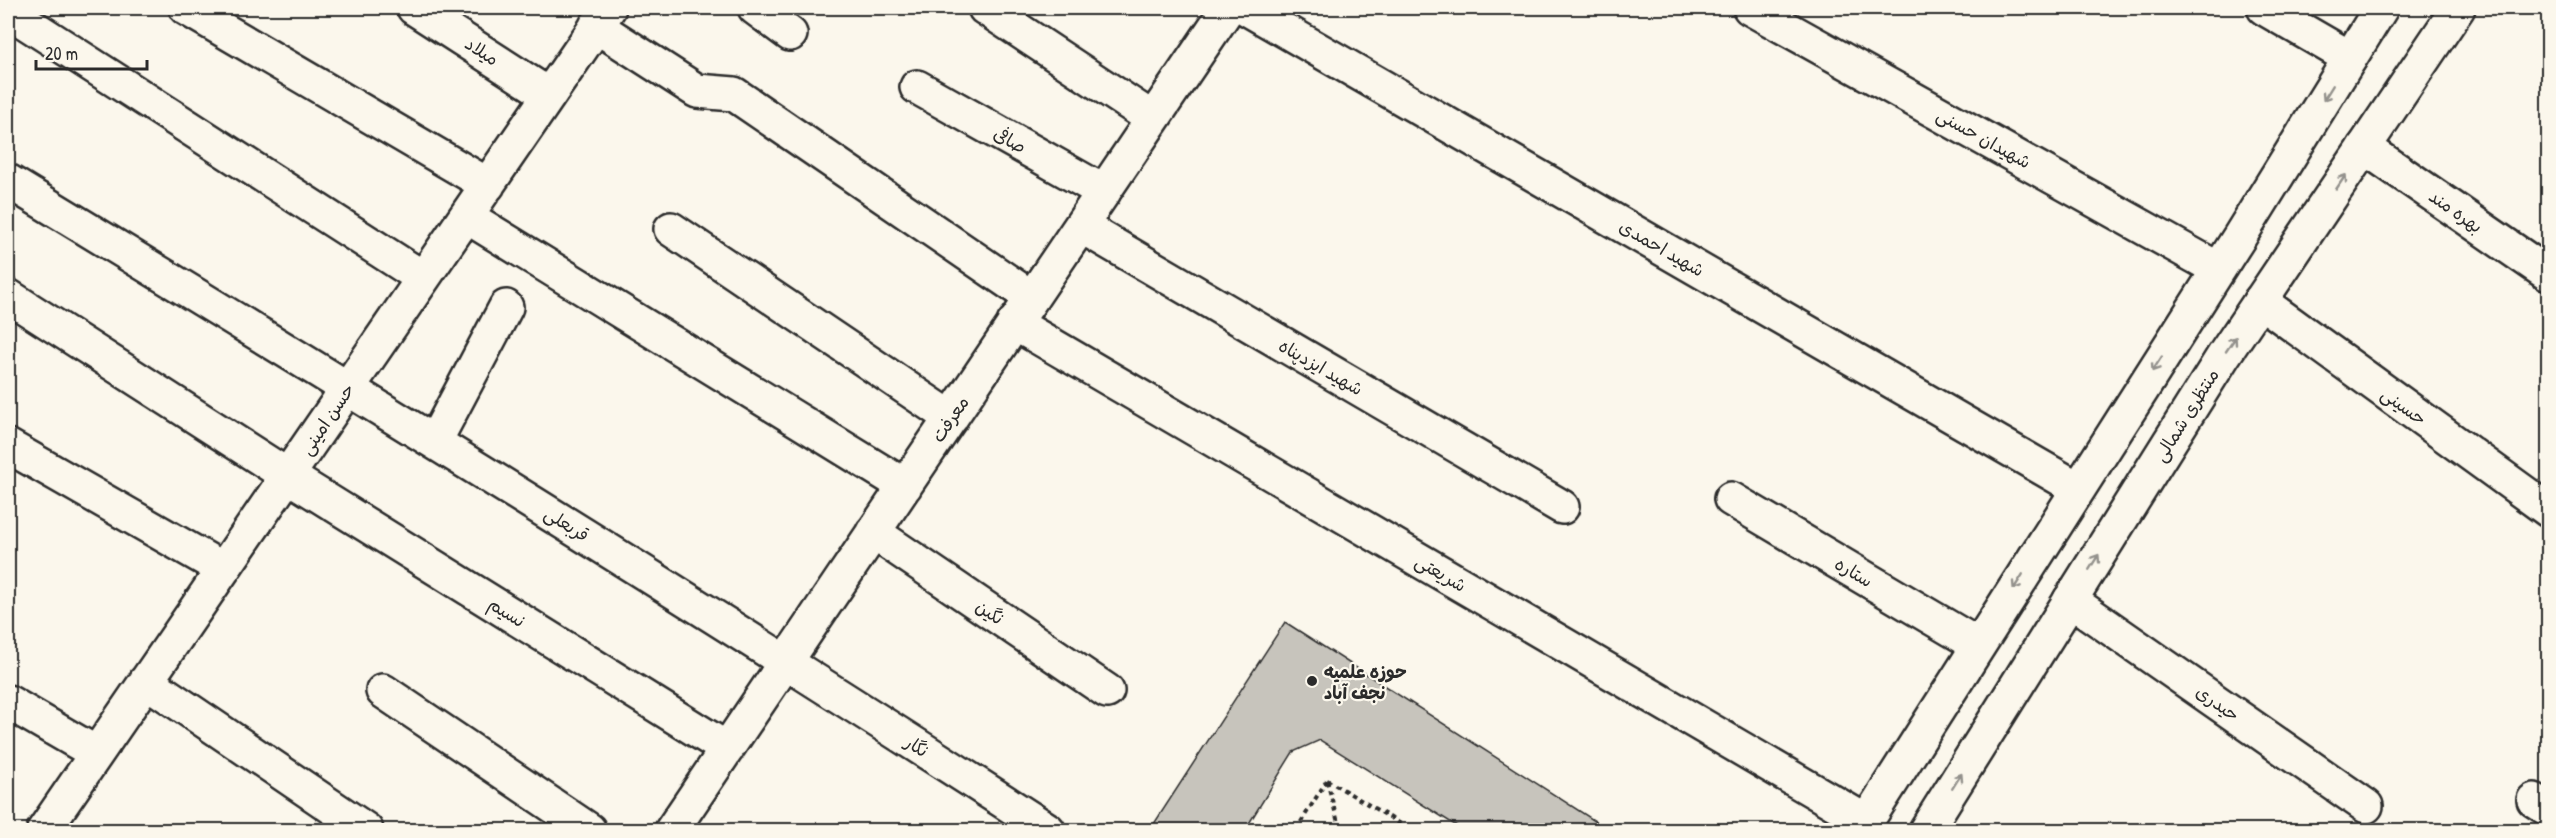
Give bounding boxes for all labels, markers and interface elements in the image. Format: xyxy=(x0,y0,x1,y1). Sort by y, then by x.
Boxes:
street label: میلاد xyxy=(460,31,504,71)
scale bar xyxy=(36,33,147,71)
text: 20 m xyxy=(45,41,78,66)
one-way arrow xyxy=(2321,84,2333,101)
street label: شهیدان حسنی xyxy=(1932,102,2036,174)
street label: صافی xyxy=(989,121,1031,159)
one-way arrow xyxy=(2335,174,2347,191)
street label: بهره مند xyxy=(2424,183,2488,239)
street label: شهید احمدی xyxy=(1615,214,1709,282)
street label: شهید ایزدپناه xyxy=(1274,333,1368,401)
one-way arrow xyxy=(2225,335,2238,352)
one-way arrow xyxy=(2150,356,2163,373)
street label: منتظری شمالی xyxy=(2147,364,2225,466)
street label: حسن امینی xyxy=(294,378,360,460)
street label: حسینی xyxy=(2376,381,2432,431)
street label: معرفت xyxy=(925,391,975,447)
street label: قربعلی xyxy=(540,501,594,547)
street label: شریعتی xyxy=(1411,548,1471,598)
street label: ستاره xyxy=(1830,551,1878,593)
one-way arrow xyxy=(2088,554,2100,571)
one-way arrow xyxy=(2011,573,2023,590)
street label: نسیم xyxy=(483,591,530,635)
street label: نگین xyxy=(971,593,1009,631)
place label: حوزه علمیه نجف آباد xyxy=(1324,659,1407,705)
marker: حوزه علمیه نجف آباد xyxy=(1305,674,1319,688)
street label: حیدری xyxy=(2191,679,2245,727)
street label: نگار xyxy=(899,728,934,763)
one-way arrow xyxy=(1952,773,1964,790)

